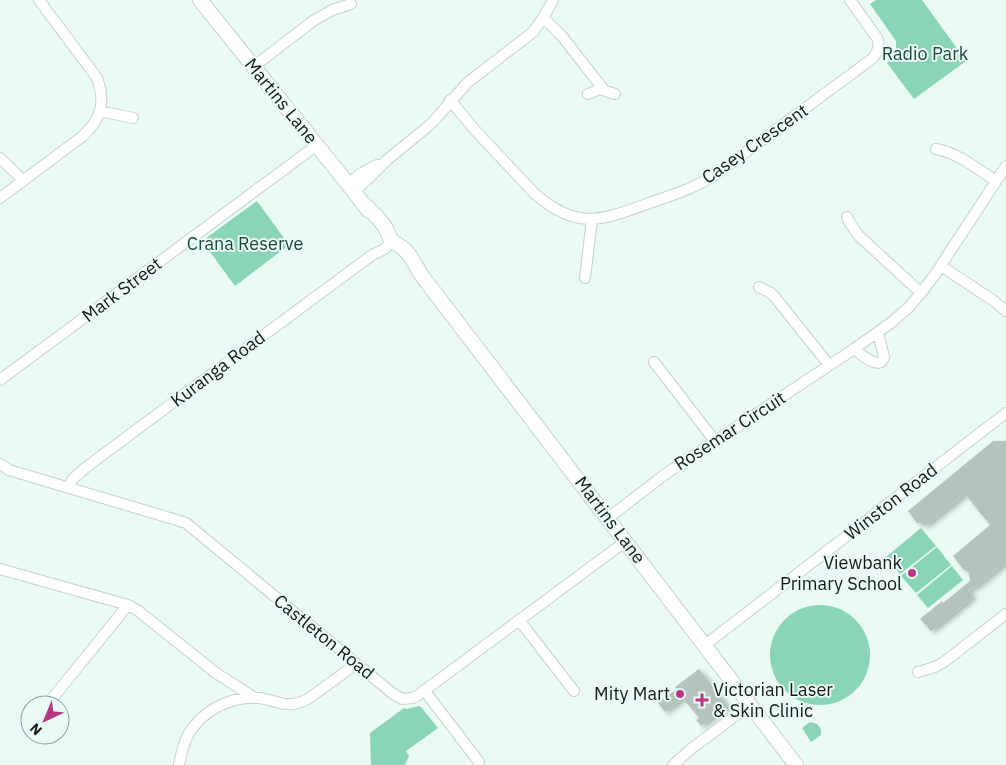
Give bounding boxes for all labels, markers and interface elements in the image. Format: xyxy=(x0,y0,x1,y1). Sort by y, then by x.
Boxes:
park label: Radio Park xyxy=(882,42,969,65)
street label: Martins Lane xyxy=(240,53,323,148)
street label: Casey Crescent xyxy=(697,99,812,189)
park label: Crana Reserve xyxy=(187,232,303,255)
street label: Mark Street xyxy=(77,252,166,327)
street label: Kuranga Road xyxy=(166,326,270,412)
street label: Rosemar Circuit xyxy=(670,386,790,475)
street label: Winston Road xyxy=(840,458,942,545)
street label: Martins Lane xyxy=(570,471,651,568)
place label: Viewbank Primary School xyxy=(780,551,903,595)
marker: Viewbank Primary School xyxy=(906,567,918,579)
street label: Castleton Road xyxy=(269,589,379,684)
place label: Victorian Laser & Skin Clinic xyxy=(713,678,833,722)
place label: Mity Mart xyxy=(594,682,670,705)
marker: Mity Mart xyxy=(674,688,686,700)
marker: Victorian Laser & Skin Clinic xyxy=(695,693,709,707)
north arrow xyxy=(20,695,70,745)
text: N xyxy=(26,719,46,739)

